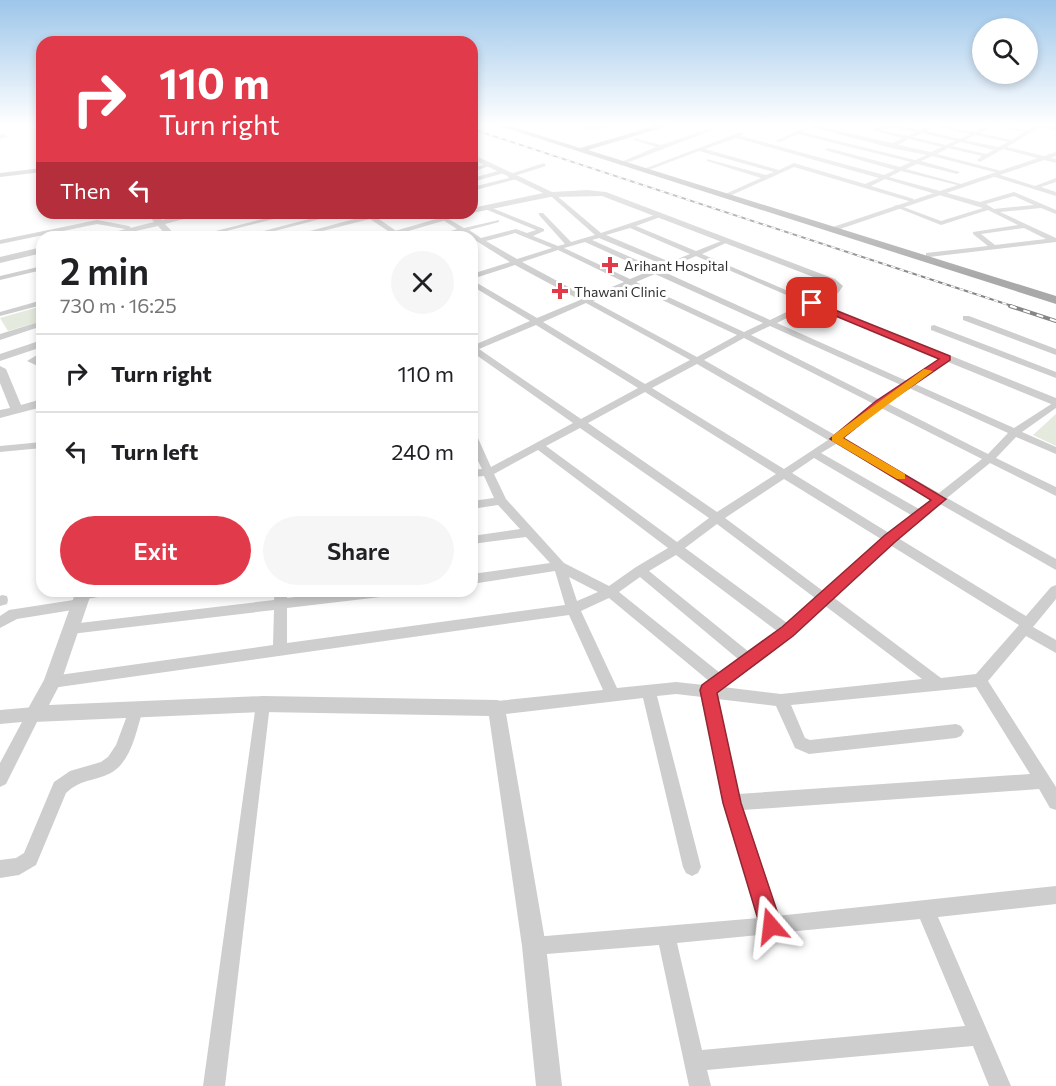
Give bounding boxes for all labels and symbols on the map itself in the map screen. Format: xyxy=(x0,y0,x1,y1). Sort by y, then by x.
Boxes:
marker: Arihant Hospital xyxy=(601,256,619,274)
place label: Arihant Hospital xyxy=(624,257,728,274)
pin xyxy=(786,277,837,328)
marker: Thawani Clinic xyxy=(551,282,569,300)
place label: Thawani Clinic xyxy=(574,283,666,300)
position arrow xyxy=(739,894,803,958)

